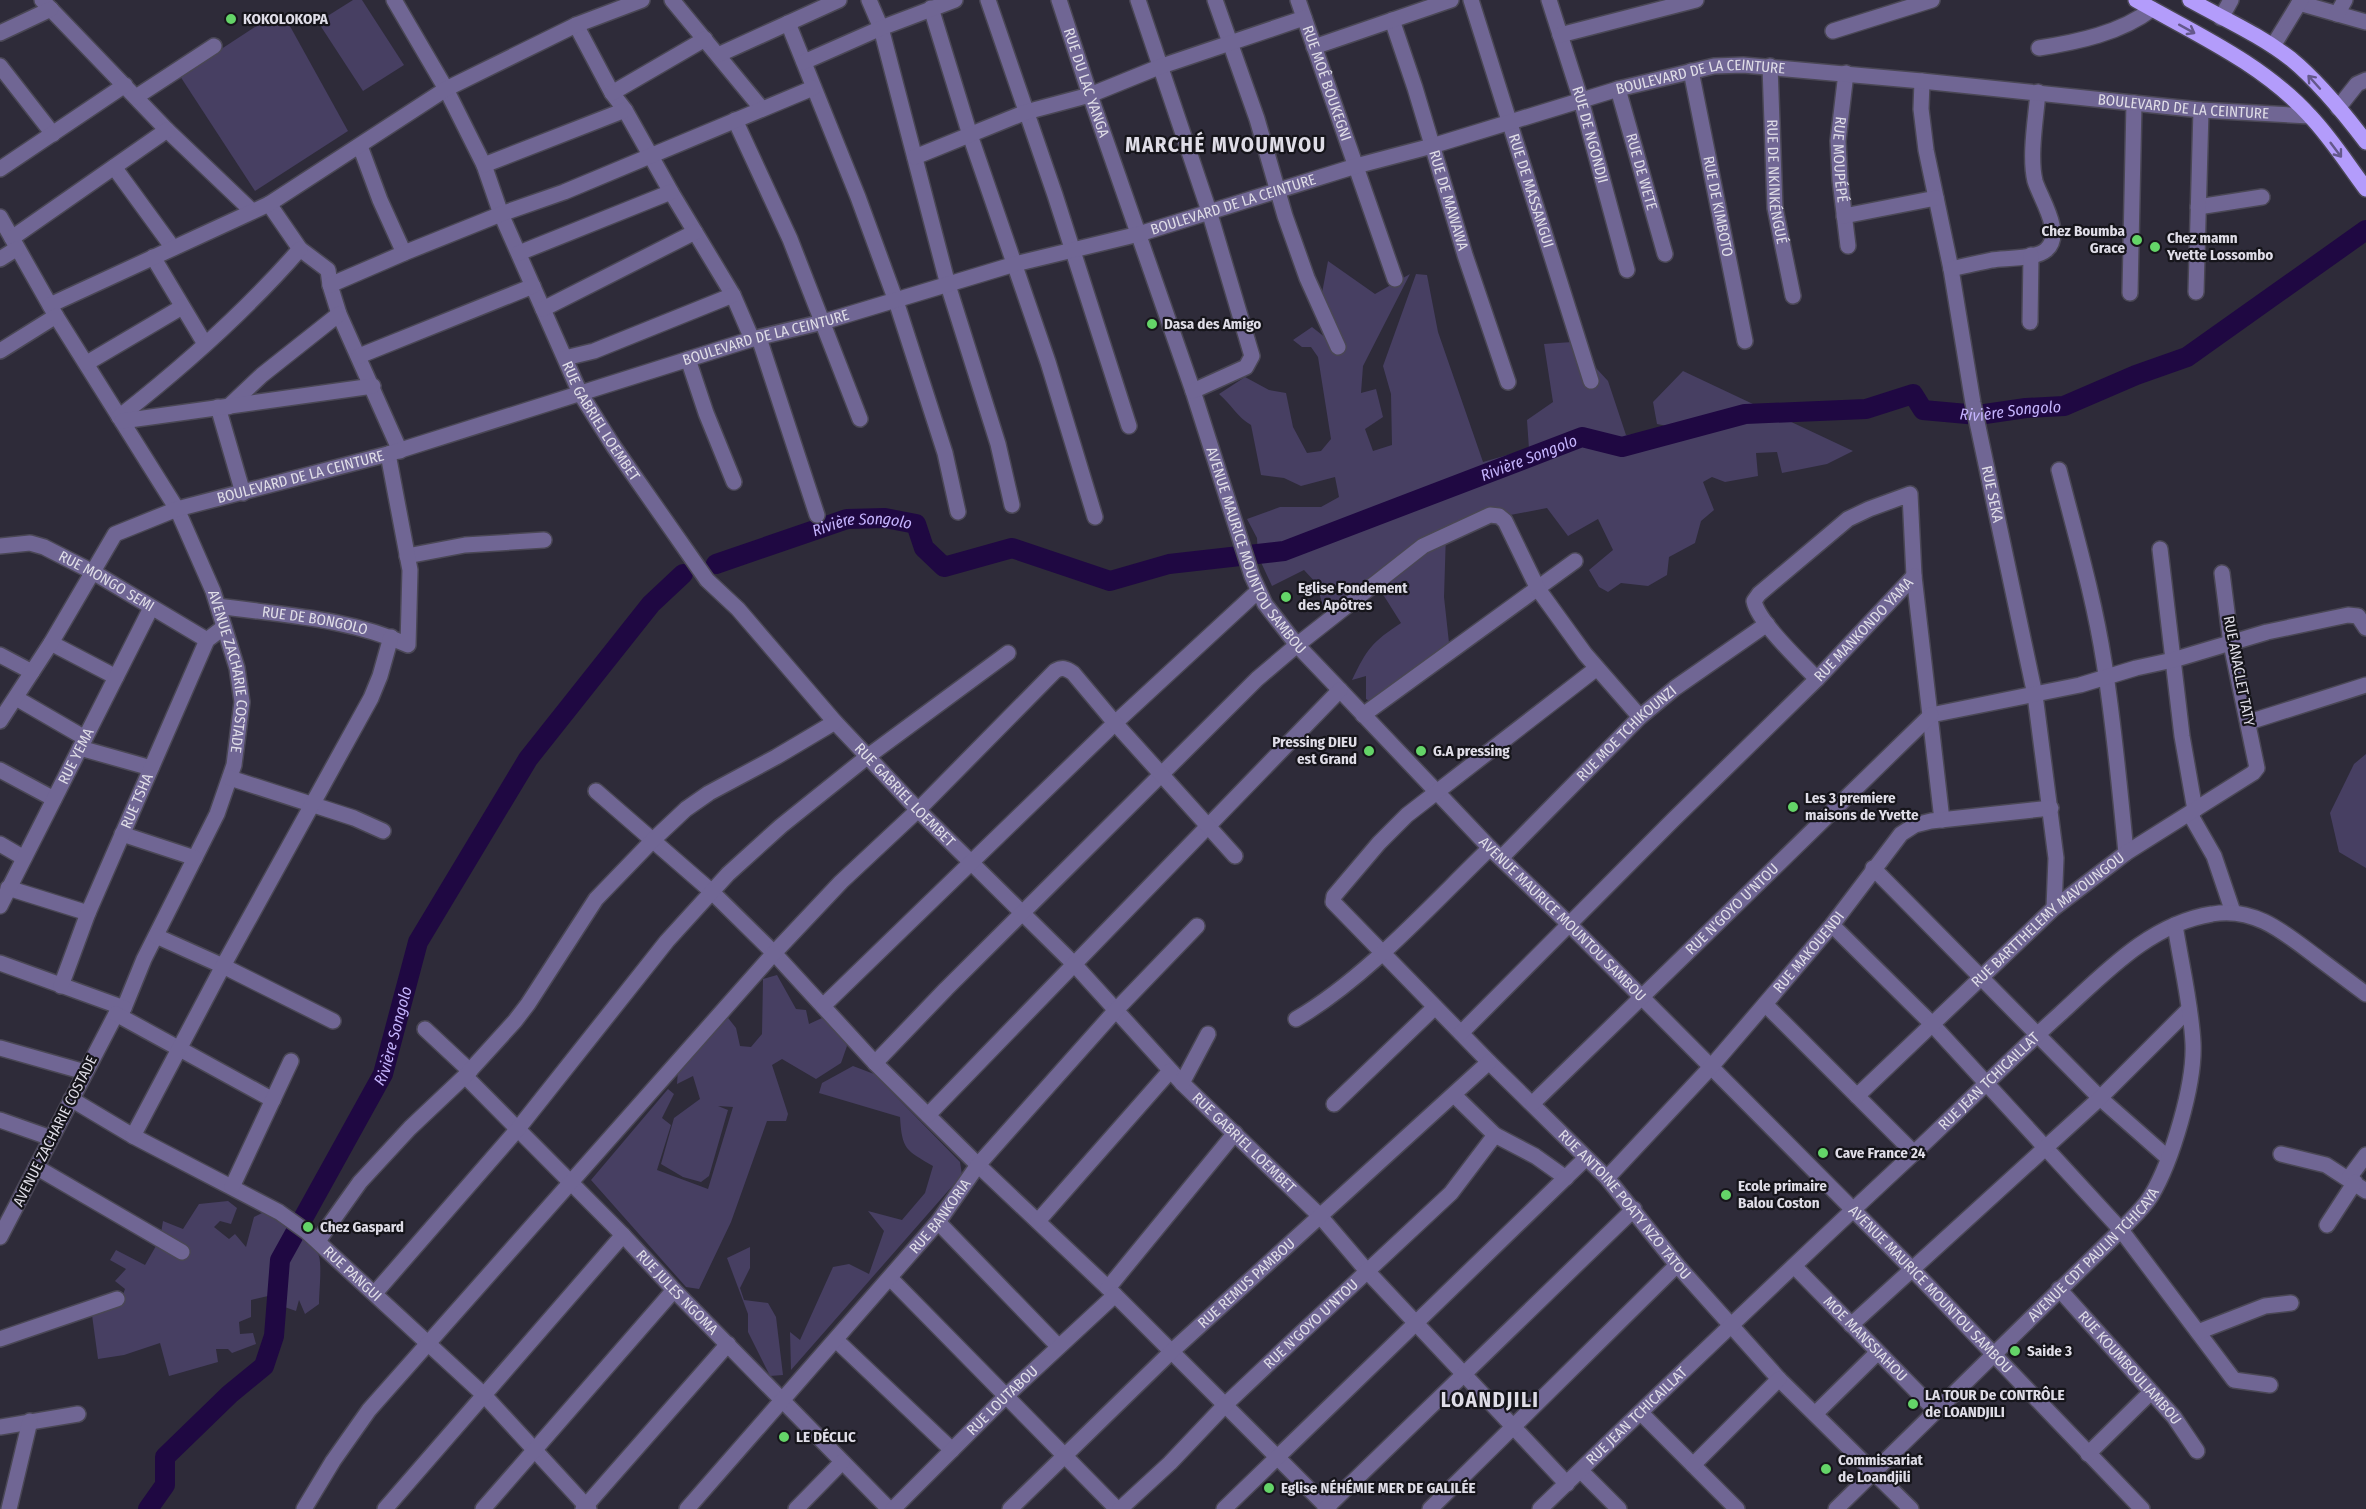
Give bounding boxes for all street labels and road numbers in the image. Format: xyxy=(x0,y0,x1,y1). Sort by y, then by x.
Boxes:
street label: RUE MOÊ BOUKEGNI xyxy=(1299,23,1355,143)
street label: RUE DU LAC YANGA xyxy=(1060,26,1113,140)
street label: BOULEVARD DE LA CEINTURE xyxy=(1614,56,1786,98)
street label: RUE DE NGONDJI xyxy=(1568,84,1612,185)
street label: BOULEVARD DE LA CEINTURE xyxy=(2097,90,2270,123)
street label: RUE MOUPÉPÉ xyxy=(1829,116,1852,203)
street label: RUE DE NKINKÉNGUÉ xyxy=(1763,119,1791,246)
street label: RUE DE WETE xyxy=(1622,131,1661,212)
street label: RUE DE MASSANGUI xyxy=(1505,132,1557,250)
street label: RUE DE MAWAWA xyxy=(1425,148,1472,253)
street label: RUE DE KIMBOTO xyxy=(1699,154,1737,258)
street label: BOULEVARD DE LA CEINTURE xyxy=(1148,170,1318,239)
street label: BOULEVARD DE LA CEINTURE xyxy=(680,306,851,369)
street label: RUE GABRIEL LOEMBET xyxy=(558,358,644,484)
street label: AVENUE MAURICE MOUNTOU SAMBOU xyxy=(1202,445,1310,658)
street label: BOULEVARD DE LA CEINTURE xyxy=(215,446,386,507)
street label: RUE SEKA xyxy=(1978,464,2007,525)
street label: RUE MONGO SEMI xyxy=(56,547,158,616)
street label: RUE MANKONDO YAMA xyxy=(1810,574,1917,685)
street label: AVENUE ZACHARIE COSTADE xyxy=(204,588,251,754)
street label: RUE DE BONGOLO xyxy=(261,603,370,639)
street label: RUE ANACLET TATY xyxy=(2220,614,2259,728)
street label: RUE MOE TCHIKOUNZI xyxy=(1573,682,1680,785)
street label: RUE YEMA xyxy=(54,725,98,787)
street label: RUE GABRIEL LOEMBET xyxy=(851,739,959,850)
street label: RUE TSHA xyxy=(117,770,157,831)
street label: AVENUE MAURICE MOUNTOU SAMBOU xyxy=(1475,833,1650,1005)
street label: RUE BARTTHELEMY MAVOUNGOU xyxy=(1968,849,2128,991)
street label: RUE N'GOYO U'NTOU xyxy=(1682,860,1782,958)
street label: RUE MAKOUENDI xyxy=(1769,908,1848,996)
street label: RUE JEAN TCHICAILLAT xyxy=(1935,1029,2043,1134)
street label: AVENUE ZACHARIE COSTADE xyxy=(9,1053,101,1209)
street label: RUE GABRIEL LOEMBET xyxy=(1188,1089,1300,1197)
street label: RUE ANTOINE POATY NZO TATOU xyxy=(1554,1126,1695,1283)
street label: RUE BANKORIA xyxy=(905,1175,975,1257)
street label: AVENUE CDT PAULIN TCHICAYA xyxy=(2024,1185,2163,1325)
street label: AVENUE MAURICE MOUNTOU SAMBOU xyxy=(1845,1202,2016,1377)
street label: RUE REMUS PAMBOU xyxy=(1194,1234,1299,1332)
street label: RUE PANGUI xyxy=(320,1243,385,1305)
street label: RUE JULES NGOMA xyxy=(632,1246,722,1339)
street label: RUE N'GOYO U'NTOU xyxy=(1260,1275,1362,1373)
street label: MOE MANSSIAHOU xyxy=(1820,1293,1911,1385)
street label: RUE KOUMBOULIAMBOU xyxy=(2074,1307,2185,1428)
street label: RUE LOUTABOU xyxy=(963,1362,1042,1439)
street label: RUE JEAN TCHICAILLAT xyxy=(1582,1363,1691,1469)

